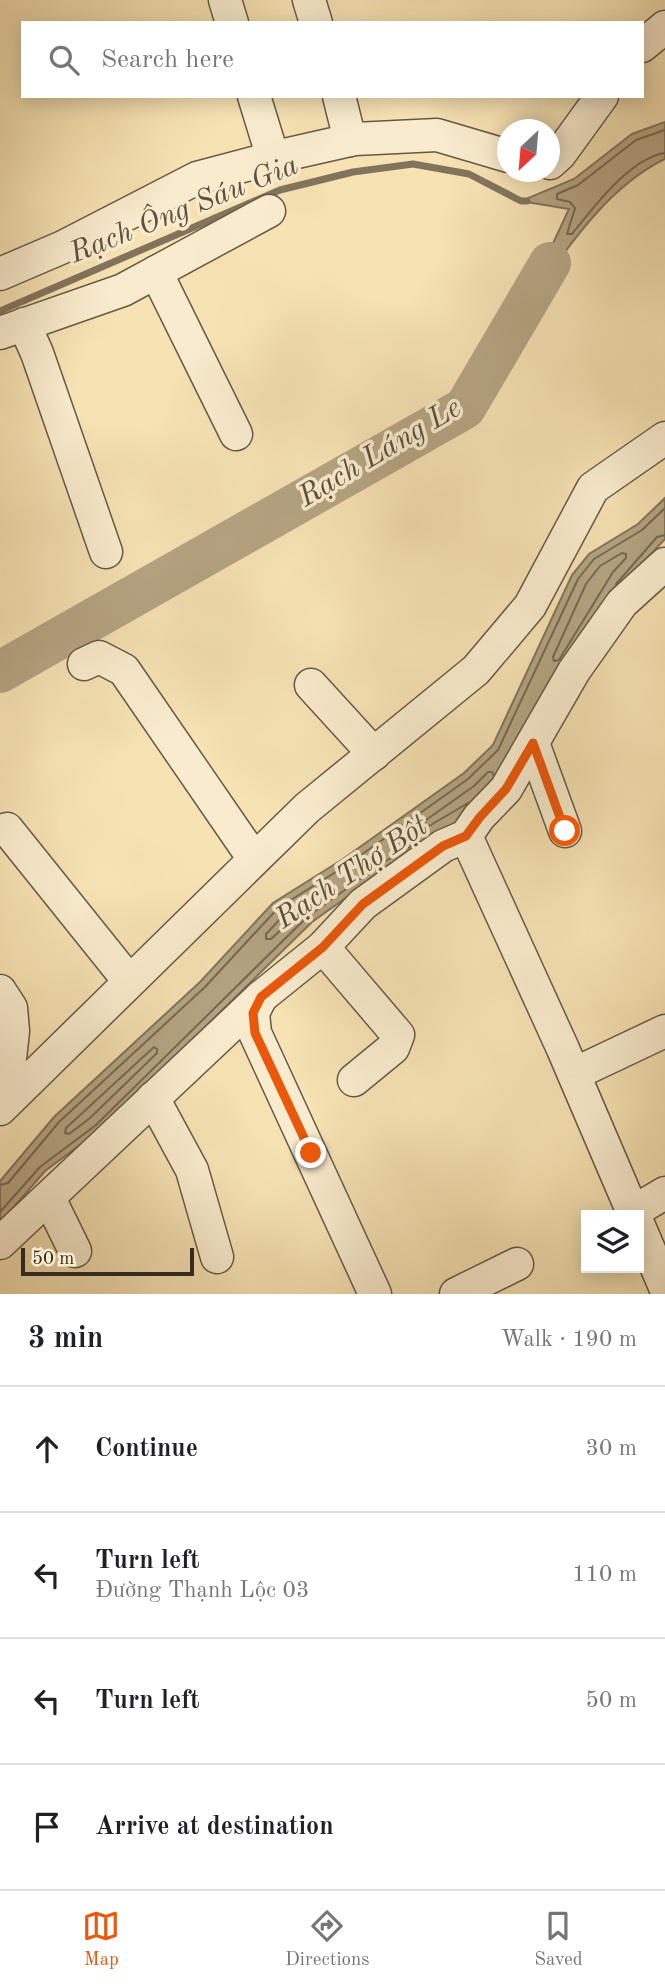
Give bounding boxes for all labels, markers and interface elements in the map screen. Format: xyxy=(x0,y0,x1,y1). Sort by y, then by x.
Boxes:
search box xyxy=(21,21,644,98)
icon: search xyxy=(45,41,83,79)
text: Search here xyxy=(101,47,234,73)
north arrow xyxy=(497,119,560,182)
water label: Rạch Ông Sáu Gia xyxy=(62,145,303,270)
water label: Rạch Láng Le xyxy=(293,393,466,514)
water label: Rạch Thợ Bột xyxy=(270,811,434,935)
route start xyxy=(549,815,580,846)
route end xyxy=(295,1137,326,1168)
map controls xyxy=(581,1210,644,1273)
button: layers xyxy=(581,1210,644,1273)
scale bar xyxy=(21,1245,194,1277)
text: 50 m xyxy=(32,1250,74,1269)
text: 3 min xyxy=(28,1324,103,1354)
text: Walk · 190 m xyxy=(501,1328,637,1351)
icon: ahead xyxy=(28,1430,66,1468)
text: Continue xyxy=(95,1436,198,1462)
text: 30 m xyxy=(586,1437,637,1460)
text: Turn left xyxy=(95,1548,200,1574)
icon: left xyxy=(28,1556,66,1594)
text: 110 m xyxy=(572,1563,637,1586)
text: Đường Thạnh Lộc 03 xyxy=(95,1579,309,1602)
icon: left xyxy=(28,1682,66,1720)
text: Turn left xyxy=(95,1688,200,1714)
text: 50 m xyxy=(586,1689,637,1712)
icon: arrive xyxy=(28,1808,66,1846)
text: Arrive at destination xyxy=(95,1814,334,1840)
tab: Map xyxy=(82,1907,120,1972)
tab: Directions xyxy=(285,1907,370,1972)
tab: Saved xyxy=(534,1907,583,1972)

